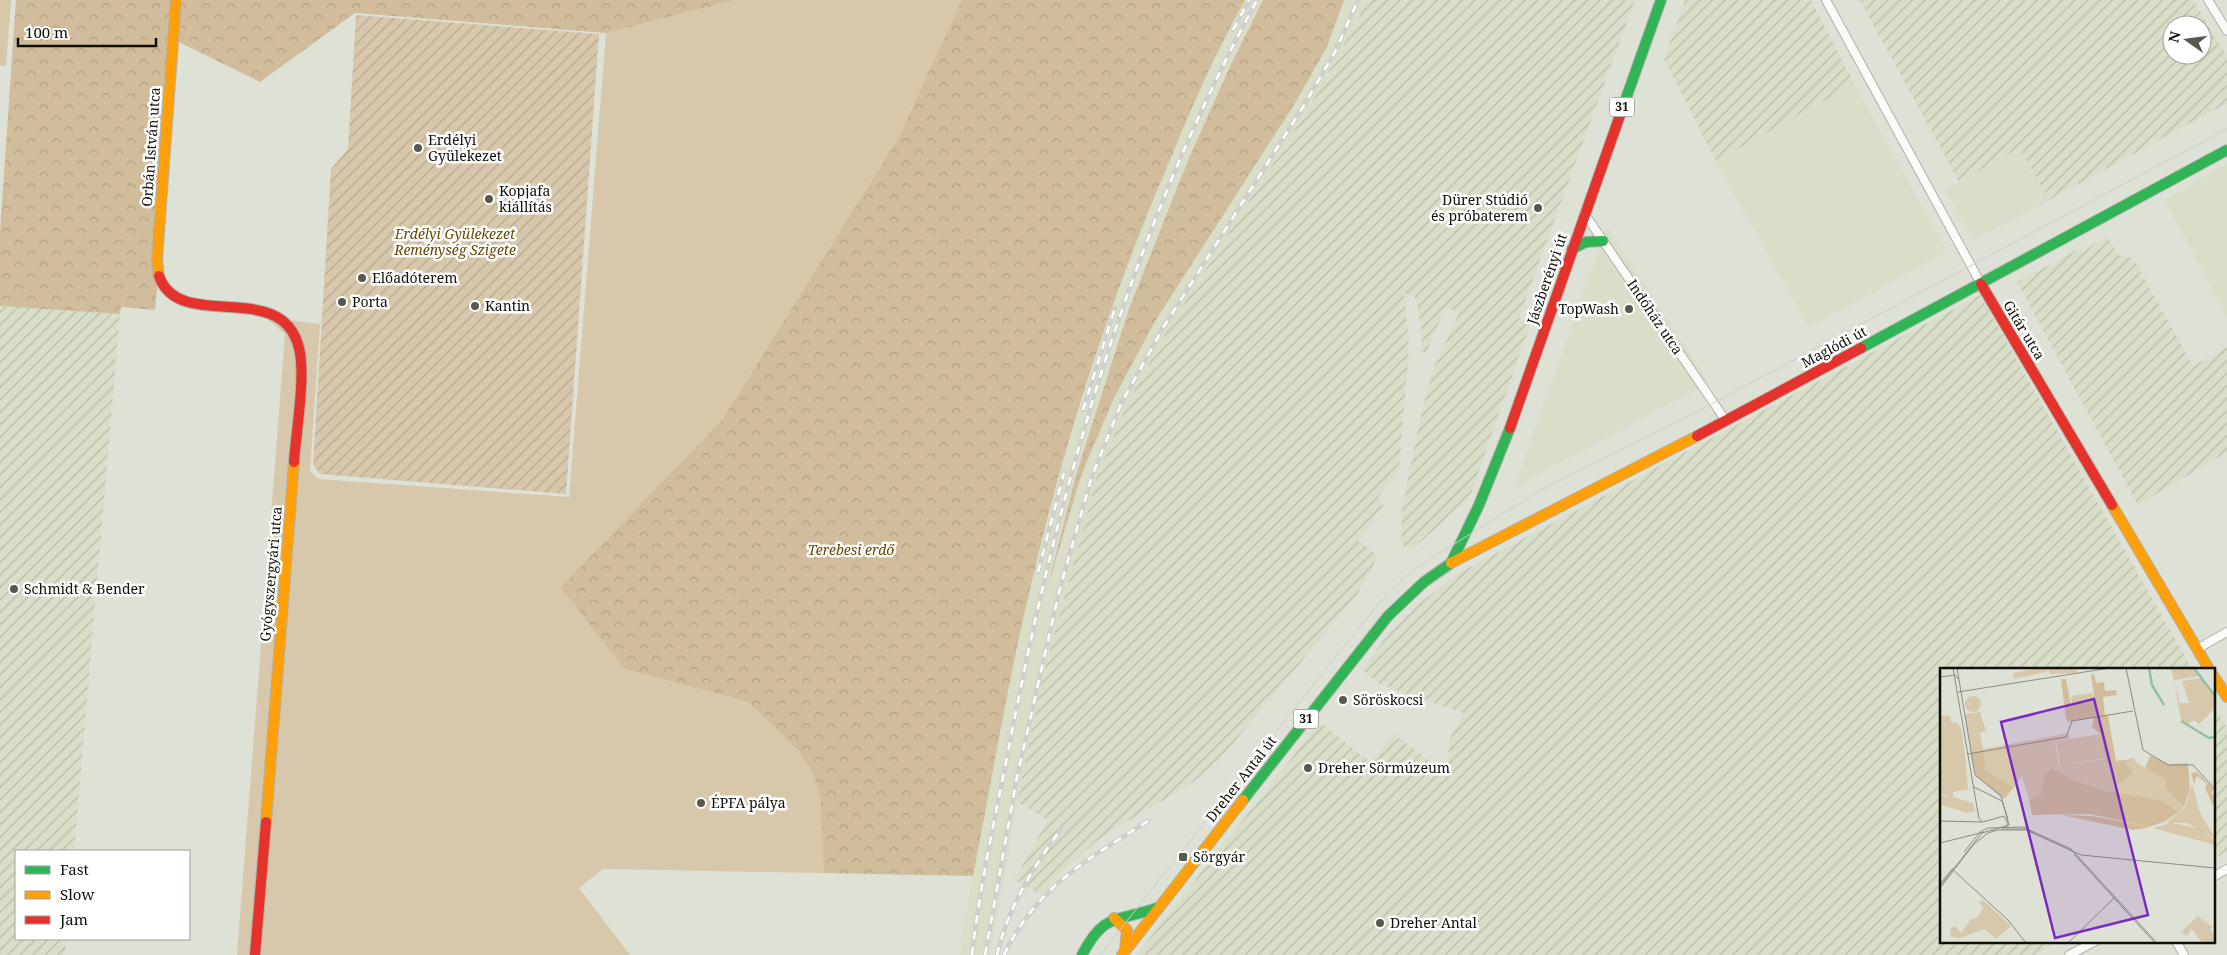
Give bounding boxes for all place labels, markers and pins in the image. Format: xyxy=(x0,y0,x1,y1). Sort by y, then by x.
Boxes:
place label: Erdélyi Gyülekezet xyxy=(428,130,502,165)
marker: Erdélyi Gyülekezet xyxy=(412,142,424,154)
place label: Kopjafa kiállítás xyxy=(499,181,552,216)
place label: Dürer Stúdió és próbaterem xyxy=(1431,190,1528,225)
marker: Kopjafa kiállítás xyxy=(483,193,495,205)
marker: Dürer Stúdió és próbaterem xyxy=(1532,202,1544,214)
place label: Előadóterem xyxy=(372,268,457,287)
marker: Előadóterem xyxy=(356,272,368,284)
place label: Porta xyxy=(352,292,388,311)
marker: Porta xyxy=(336,296,348,308)
place label: Kantin xyxy=(485,296,530,315)
place label: TopWash xyxy=(1559,299,1619,318)
marker: Kantin xyxy=(469,300,481,312)
marker: TopWash xyxy=(1623,303,1635,315)
place label: Schmidt & Bender xyxy=(24,579,145,598)
marker: Schmidt & Bender xyxy=(8,583,20,595)
place label: Söröskocsi xyxy=(1353,690,1424,709)
marker: Söröskocsi xyxy=(1337,694,1349,706)
place label: Dreher Sörmúzeum xyxy=(1318,758,1450,777)
marker: Dreher Sörmúzeum xyxy=(1302,762,1314,774)
place label: ÉPFA pálya xyxy=(711,793,786,812)
marker: ÉPFA pálya xyxy=(695,797,707,809)
place label: Sörgyár xyxy=(1193,847,1246,866)
marker: Sörgyár xyxy=(1177,851,1189,863)
place label: Dreher Antal xyxy=(1390,913,1478,932)
marker: Dreher Antal xyxy=(1374,917,1386,929)

